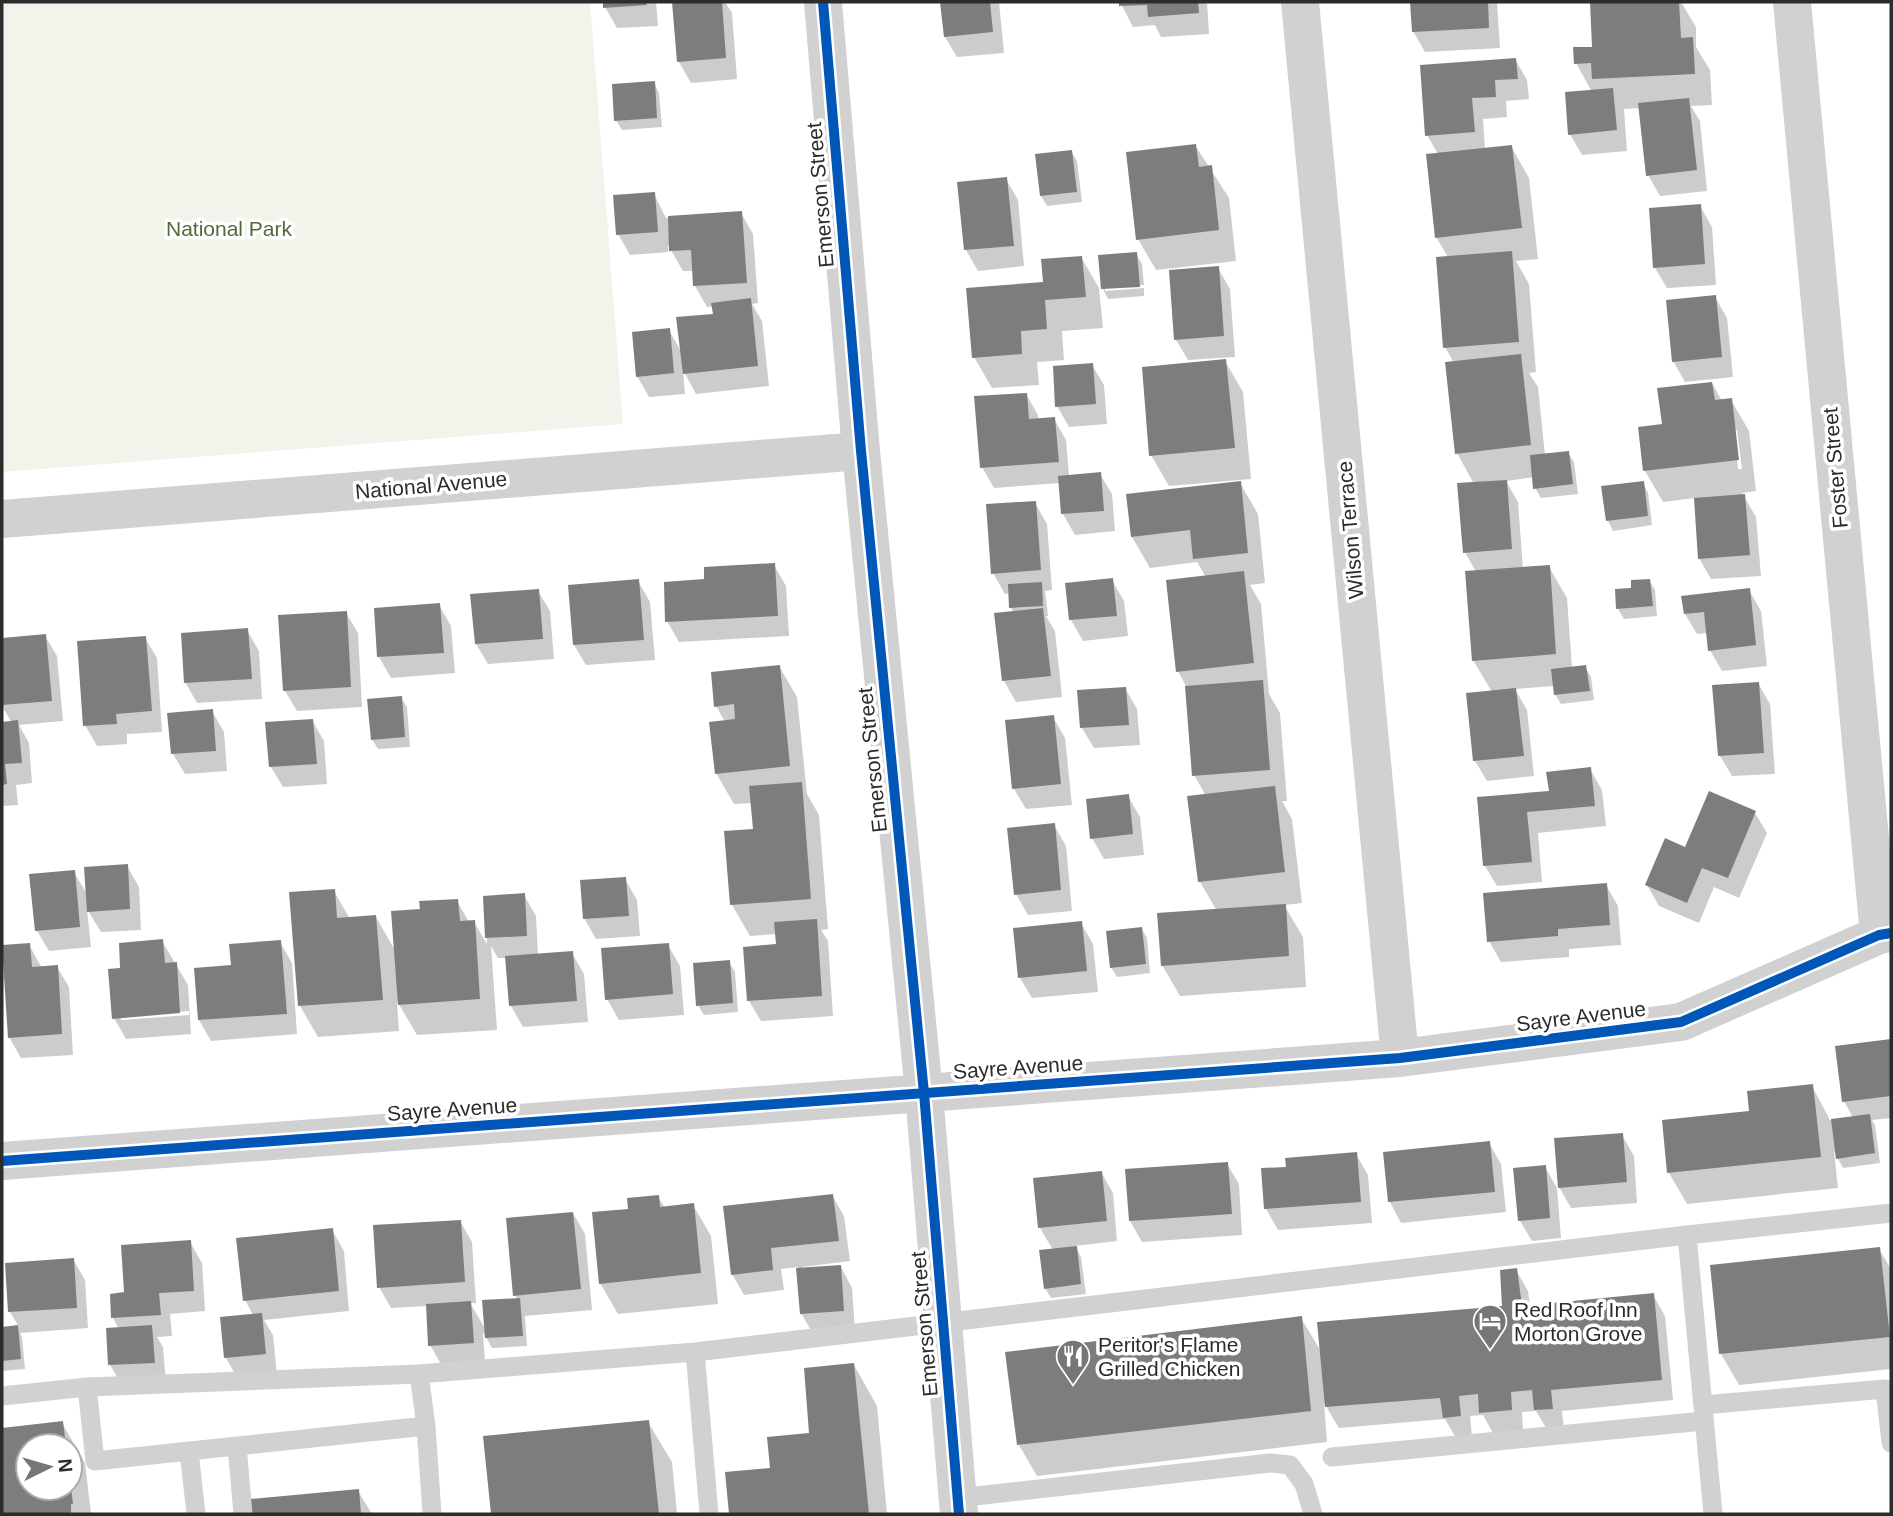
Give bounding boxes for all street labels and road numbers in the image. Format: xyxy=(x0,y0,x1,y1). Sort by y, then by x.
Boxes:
street label: Emerson Street xyxy=(802,121,838,269)
street label: Foster Street xyxy=(1818,406,1852,529)
street label: Wilson Terrace xyxy=(1333,460,1367,600)
street label: National Avenue xyxy=(354,467,508,503)
street label: Emerson Street xyxy=(853,686,891,834)
street label: Sayre Avenue xyxy=(1515,997,1647,1035)
street label: Sayre Avenue xyxy=(952,1051,1084,1083)
street label: Sayre Avenue xyxy=(386,1093,518,1125)
street label: Emerson Street xyxy=(906,1250,942,1398)

